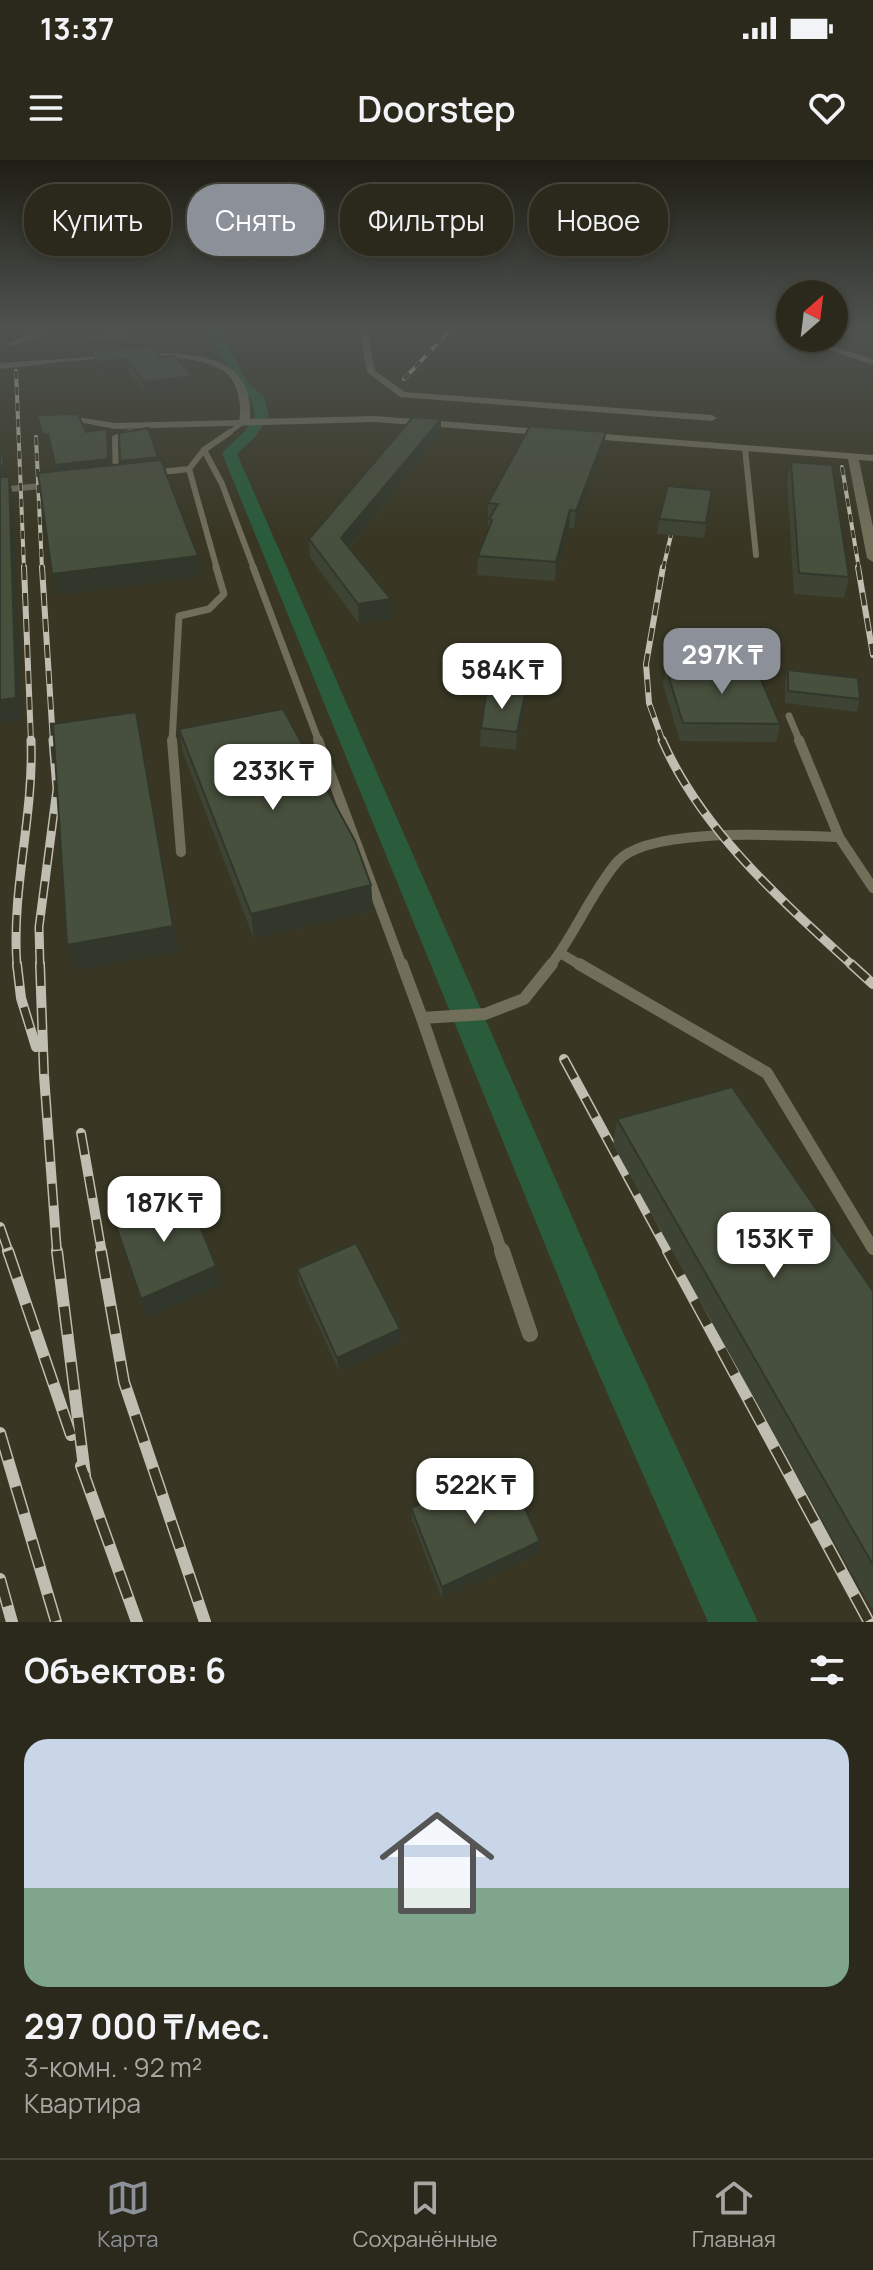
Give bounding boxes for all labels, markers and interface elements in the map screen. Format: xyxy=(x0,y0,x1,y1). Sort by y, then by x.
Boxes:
text: 13:37 xyxy=(40,8,114,49)
text: Doorstep xyxy=(357,84,516,133)
icon: menu xyxy=(24,86,68,130)
icon: heart xyxy=(805,86,849,130)
chip: Купить xyxy=(24,184,171,256)
chip: Снять xyxy=(187,184,324,256)
chip: Фильтры xyxy=(340,184,513,256)
chip: Новое xyxy=(529,184,668,256)
north arrow xyxy=(776,280,848,352)
map controls xyxy=(776,280,848,352)
pin: 297K ₸ xyxy=(657,628,787,696)
text: 297K ₸ xyxy=(681,636,763,672)
pin: 584K ₸ xyxy=(437,643,567,711)
text: 584K ₸ xyxy=(461,651,543,687)
pin: 233K ₸ xyxy=(208,744,338,812)
text: 233K ₸ xyxy=(232,752,314,788)
pin: 187K ₸ xyxy=(99,1176,229,1244)
text: 187K ₸ xyxy=(126,1184,202,1220)
pin: 153K ₸ xyxy=(709,1212,839,1280)
text: 153K ₸ xyxy=(735,1220,813,1256)
pin: 522K ₸ xyxy=(410,1458,540,1526)
text: 522K ₸ xyxy=(434,1466,516,1502)
text: Объектов: 6 xyxy=(24,1647,226,1693)
icon: filters xyxy=(805,1648,849,1692)
icon: home xyxy=(365,1791,509,1935)
text: 297 000 ₸/мес. xyxy=(24,2003,271,2049)
text: 3-комн. · 92 m² xyxy=(24,2049,202,2085)
text: Квартира xyxy=(24,2085,141,2121)
tab: Карта xyxy=(97,2176,158,2254)
tab: Сохранённые xyxy=(353,2176,498,2254)
tab: Главная xyxy=(692,2176,776,2254)

